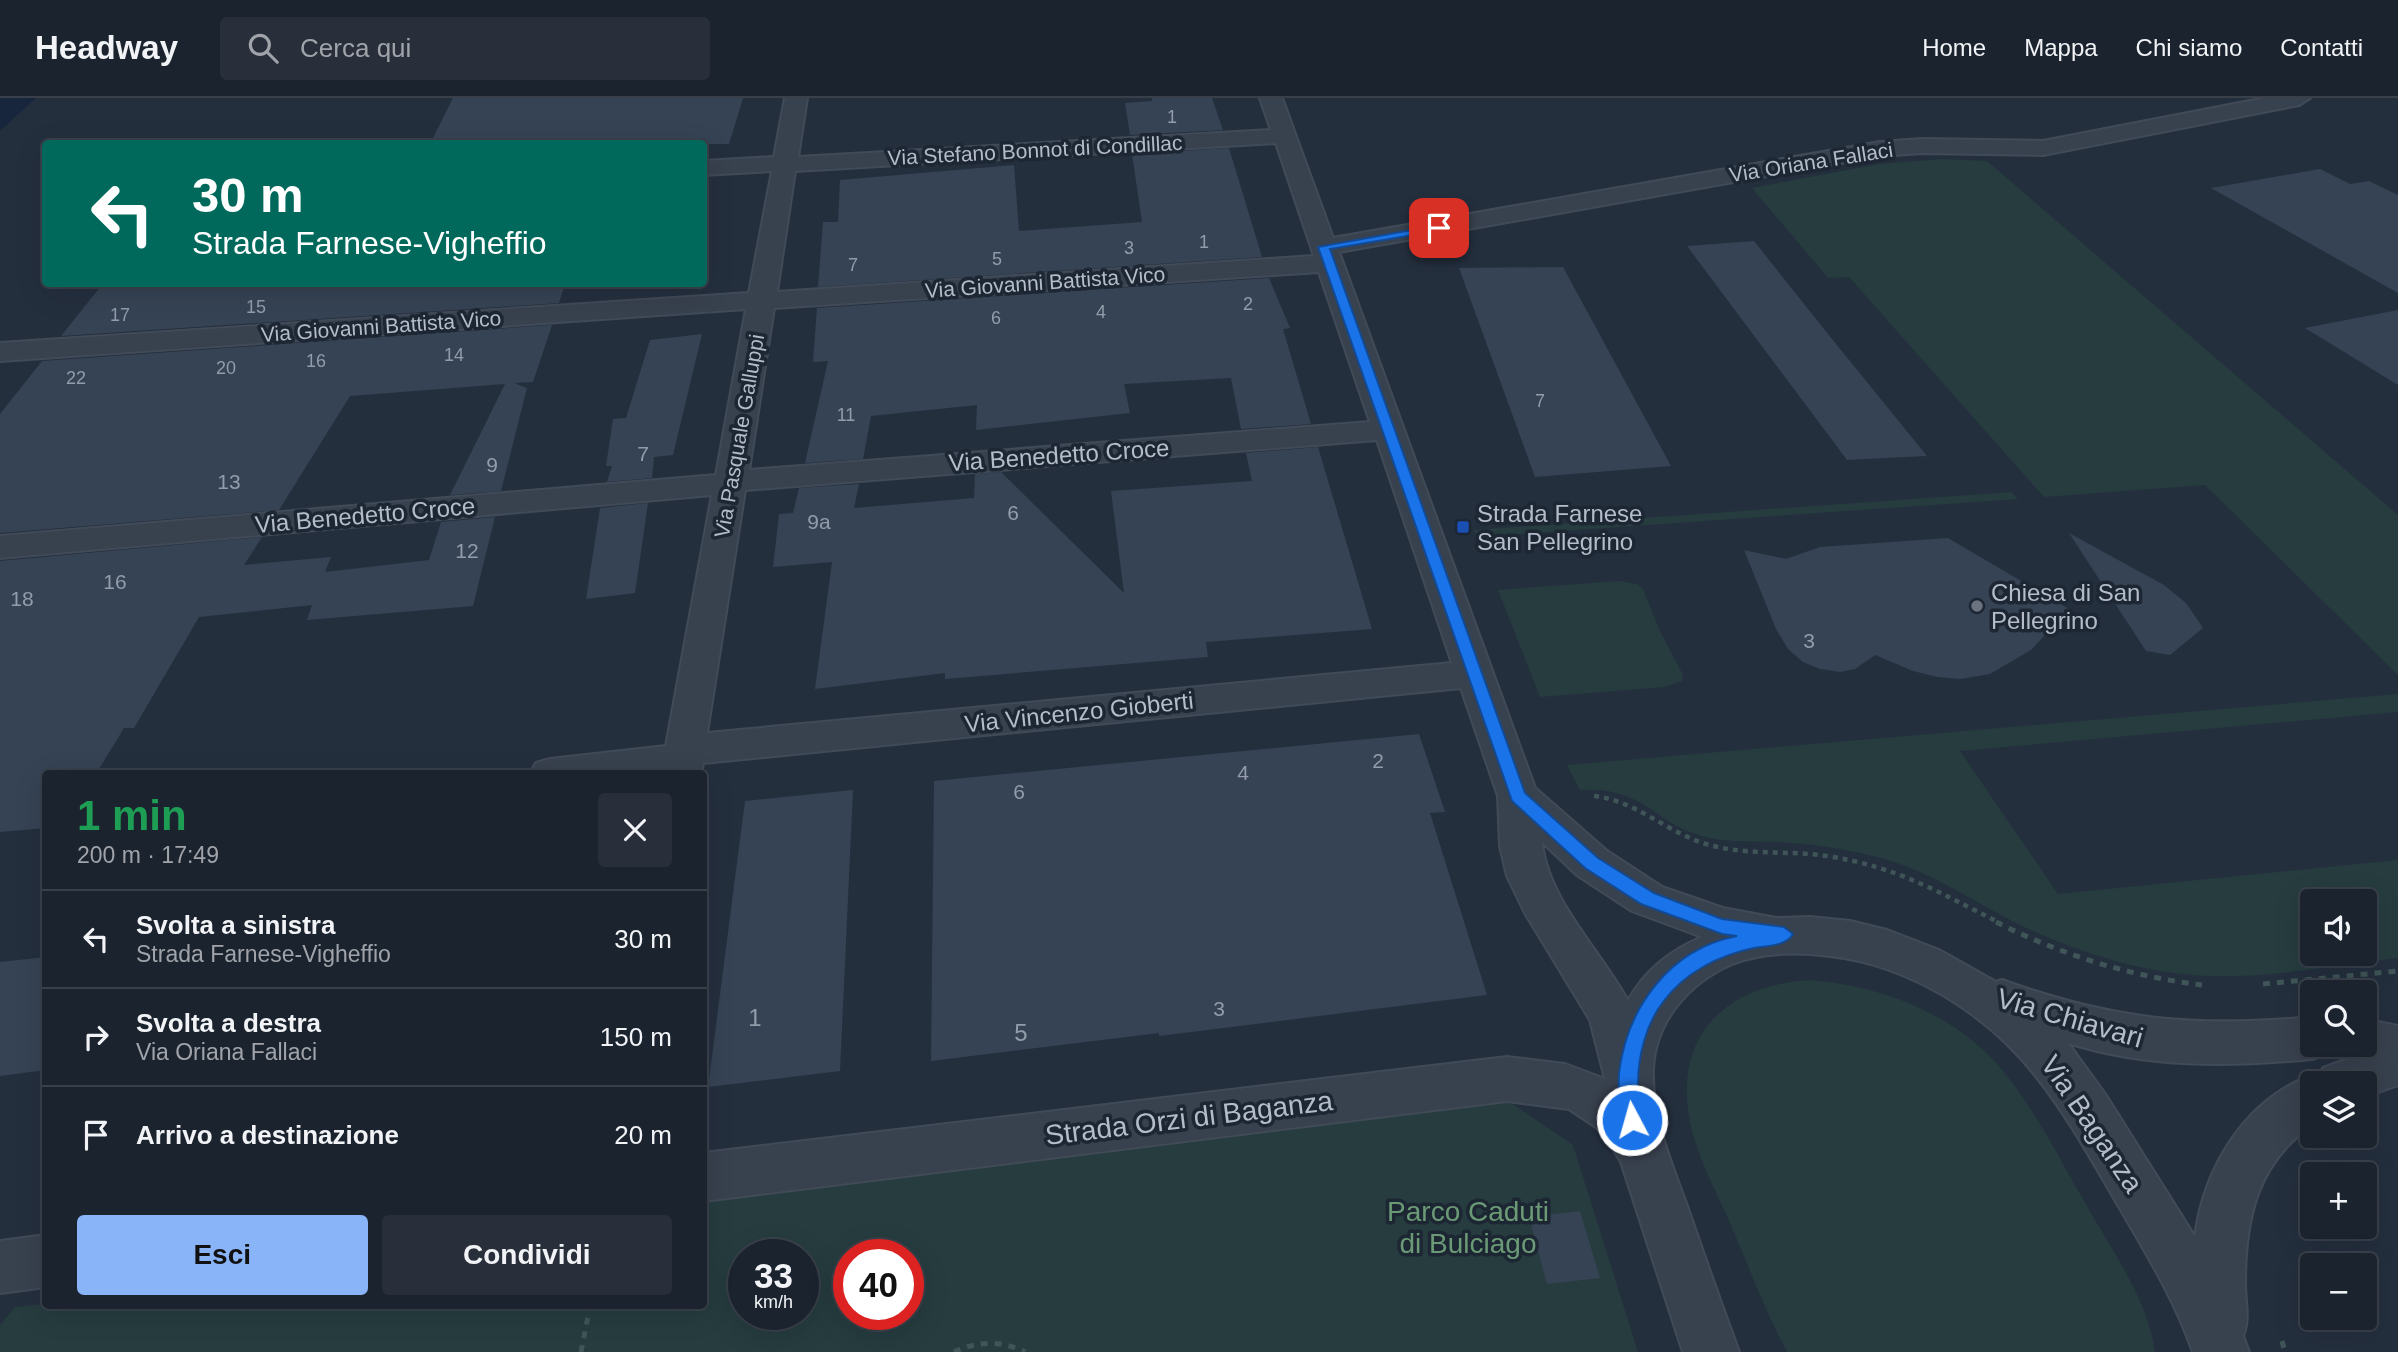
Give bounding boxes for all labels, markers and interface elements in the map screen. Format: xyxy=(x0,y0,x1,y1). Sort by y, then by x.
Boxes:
search box xyxy=(220,17,710,80)
text: Headway xyxy=(35,29,178,66)
icon: search xyxy=(244,29,282,67)
text: Cerca qui xyxy=(300,33,411,63)
text: Home xyxy=(1922,34,1986,61)
text: Mappa xyxy=(2024,34,2098,61)
text: Chi siamo xyxy=(2136,34,2242,61)
text: Contatti xyxy=(2280,34,2363,61)
house number: 1 xyxy=(1167,107,1177,127)
street label: Via Stefano Bonnot di Condillac xyxy=(887,131,1183,169)
street label: Via Oriana Fallaci xyxy=(1728,138,1894,186)
icon: left xyxy=(77,168,168,259)
text: 30 m xyxy=(192,168,304,222)
pin xyxy=(1409,198,1469,258)
icon: arrive xyxy=(1420,209,1458,247)
text: Strada Farnese-Vigheffio xyxy=(192,225,547,261)
house number: 1 xyxy=(1199,232,1209,252)
house number: 3 xyxy=(1124,238,1134,258)
house number: 5 xyxy=(992,249,1002,269)
house number: 7 xyxy=(848,255,858,275)
street label: Via Giovanni Battista Vico xyxy=(924,262,1166,302)
house number: 2 xyxy=(1243,294,1253,314)
house number: 15 xyxy=(246,297,266,317)
house number: 4 xyxy=(1096,302,1106,322)
house number: 17 xyxy=(110,305,130,325)
street label: Via Giovanni Battista Vico xyxy=(260,306,502,346)
house number: 6 xyxy=(991,308,1001,328)
street label: Via Pasquale Galluppi xyxy=(710,332,768,540)
house number: 14 xyxy=(444,345,464,365)
house number: 16 xyxy=(306,351,326,371)
house number: 20 xyxy=(216,358,236,378)
house number: 22 xyxy=(66,368,86,388)
house number: 7 xyxy=(1535,391,1545,411)
house number: 11 xyxy=(837,405,855,425)
street label: Via Benedetto Croce xyxy=(948,434,1170,476)
house number: 7 xyxy=(637,442,649,465)
house number: 9 xyxy=(486,453,498,476)
house number: 13 xyxy=(217,470,241,493)
street label: Via Benedetto Croce xyxy=(254,492,476,538)
place label: Strada Farnese San Pellegrino xyxy=(1477,500,1642,555)
house number: 6 xyxy=(1007,501,1019,524)
house number: 9a xyxy=(807,510,831,533)
marker: Strada Farnese San Pellegrino xyxy=(1455,519,1471,535)
house number: 12 xyxy=(455,539,479,562)
house number: 16 xyxy=(103,570,127,593)
place label: Chiesa di San Pellegrino xyxy=(1991,579,2140,634)
house number: 18 xyxy=(10,587,34,610)
marker: Chiesa di San Pellegrino xyxy=(1969,598,1985,614)
house number: 3 xyxy=(1803,629,1815,652)
street label: Via Vincenzo Gioberti xyxy=(963,687,1195,737)
house number: 2 xyxy=(1372,749,1384,772)
house number: 4 xyxy=(1237,761,1249,784)
house number: 6 xyxy=(1013,780,1025,803)
text: 1 min xyxy=(77,792,187,839)
button: close xyxy=(598,793,672,867)
text: 200 m · 17:49 xyxy=(77,842,219,868)
map controls xyxy=(2300,889,2377,1330)
button: sound xyxy=(2300,889,2377,966)
text: Svolta a sinistra xyxy=(136,910,335,940)
icon: left xyxy=(77,920,115,958)
text: 30 m xyxy=(614,924,672,954)
text: Strada Farnese-Vigheffio xyxy=(136,941,391,967)
button: search xyxy=(2300,980,2377,1057)
street label: Via Chiavari xyxy=(1993,982,2147,1054)
house number: 3 xyxy=(1213,997,1225,1020)
house number: 1 xyxy=(748,1004,762,1031)
text: Svolta a destra xyxy=(136,1008,321,1038)
icon: right xyxy=(77,1018,115,1056)
house number: 5 xyxy=(1014,1019,1028,1046)
text: 150 m xyxy=(600,1022,672,1052)
text: Via Oriana Fallaci xyxy=(136,1039,317,1065)
street label: Via Baganza xyxy=(2035,1050,2149,1199)
button: layers xyxy=(2300,1071,2377,1148)
position arrow xyxy=(1595,1083,1669,1157)
street label: Strada Orzi di Baganza xyxy=(1043,1085,1335,1151)
icon: arrive xyxy=(77,1116,115,1154)
text: Arrivo a destinazione xyxy=(136,1120,399,1150)
text: 20 m xyxy=(614,1120,672,1150)
button: + xyxy=(2300,1162,2377,1239)
park label: Parco Caduti di Bulciago xyxy=(1387,1196,1549,1259)
button: Esci xyxy=(77,1215,368,1295)
button: Condividi xyxy=(382,1215,672,1295)
speed limit sign: 40 xyxy=(833,1239,924,1330)
button: − xyxy=(2300,1253,2377,1330)
text: 33 xyxy=(754,1256,793,1295)
text: km/h xyxy=(754,1292,793,1312)

